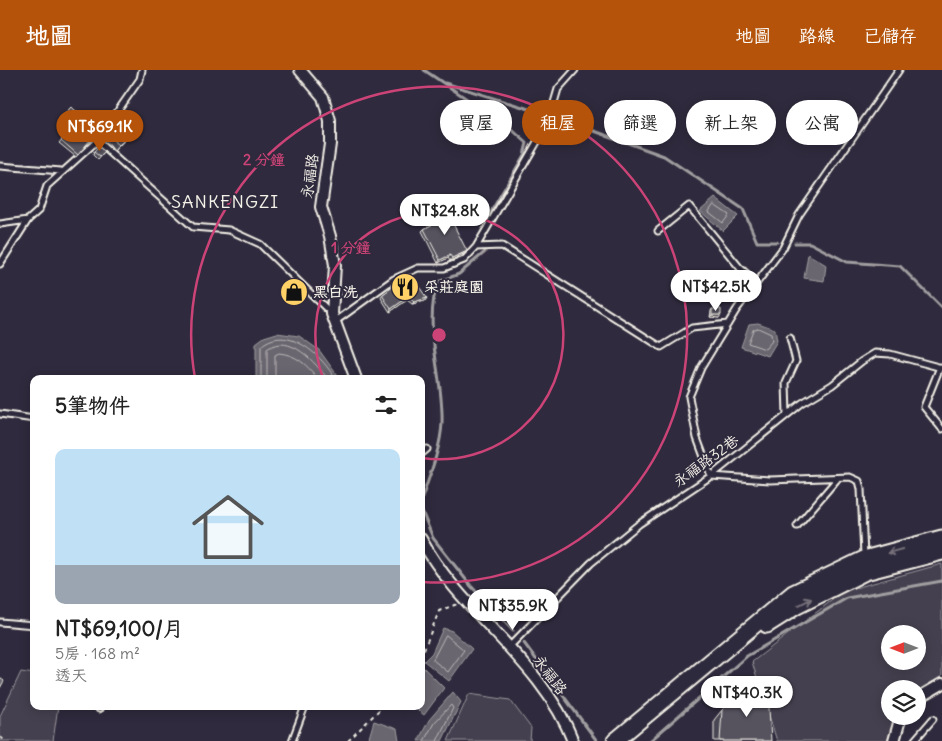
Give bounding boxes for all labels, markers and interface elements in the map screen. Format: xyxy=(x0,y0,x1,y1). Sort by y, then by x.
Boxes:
text: 地圖 xyxy=(25,20,73,50)
text: 地圖 xyxy=(735,24,771,47)
text: 路線 xyxy=(799,24,835,47)
text: 已儲存 xyxy=(863,24,917,47)
chip: 買屋 xyxy=(440,100,512,145)
chip: 租屋 xyxy=(522,100,594,145)
chip: 篩選 xyxy=(604,100,676,145)
chip: 新上架 xyxy=(686,100,776,145)
chip: 公寓 xyxy=(786,100,858,145)
pin: NT$69.1K xyxy=(48,109,152,152)
text: NT$69.1K xyxy=(67,116,133,136)
text: 2 分鐘 xyxy=(243,150,285,169)
street label: 永福路 xyxy=(297,152,322,200)
district label: SANKENGZI xyxy=(171,190,279,213)
pin: NT$24.8K xyxy=(393,194,497,236)
text: NT$24.8K xyxy=(411,200,479,220)
text: 1 分鐘 xyxy=(331,238,371,257)
pin: NT$42.5K xyxy=(664,270,768,312)
restaurant icon: 采莊庭園 xyxy=(390,272,420,302)
text: NT$42.5K xyxy=(682,276,750,296)
shop icon: 黑白洗 xyxy=(279,277,309,307)
place label: 采莊庭園 xyxy=(424,277,484,296)
place label: 黑白洗 xyxy=(313,282,358,301)
centre of rings xyxy=(430,326,448,344)
icon: filters xyxy=(372,391,400,419)
text: 5筆物件 xyxy=(55,392,130,419)
street label: 永福路32巷 xyxy=(669,430,742,491)
icon: home xyxy=(183,482,273,572)
one-way arrow xyxy=(887,547,903,556)
pin: NT$35.9K xyxy=(461,588,565,631)
text: NT$35.9K xyxy=(479,595,547,615)
one-way arrow xyxy=(797,597,812,606)
text: NT$69,100/月 xyxy=(55,615,184,642)
north arrow xyxy=(881,625,926,670)
map controls xyxy=(881,625,926,725)
text: 5房 · 168 m² xyxy=(55,643,140,663)
street label: 永福路 xyxy=(529,651,572,698)
text: 透天 xyxy=(55,665,87,685)
pin: NT$40.3K xyxy=(695,676,799,718)
button: layers xyxy=(881,680,926,725)
text: NT$40.3K xyxy=(712,682,782,702)

